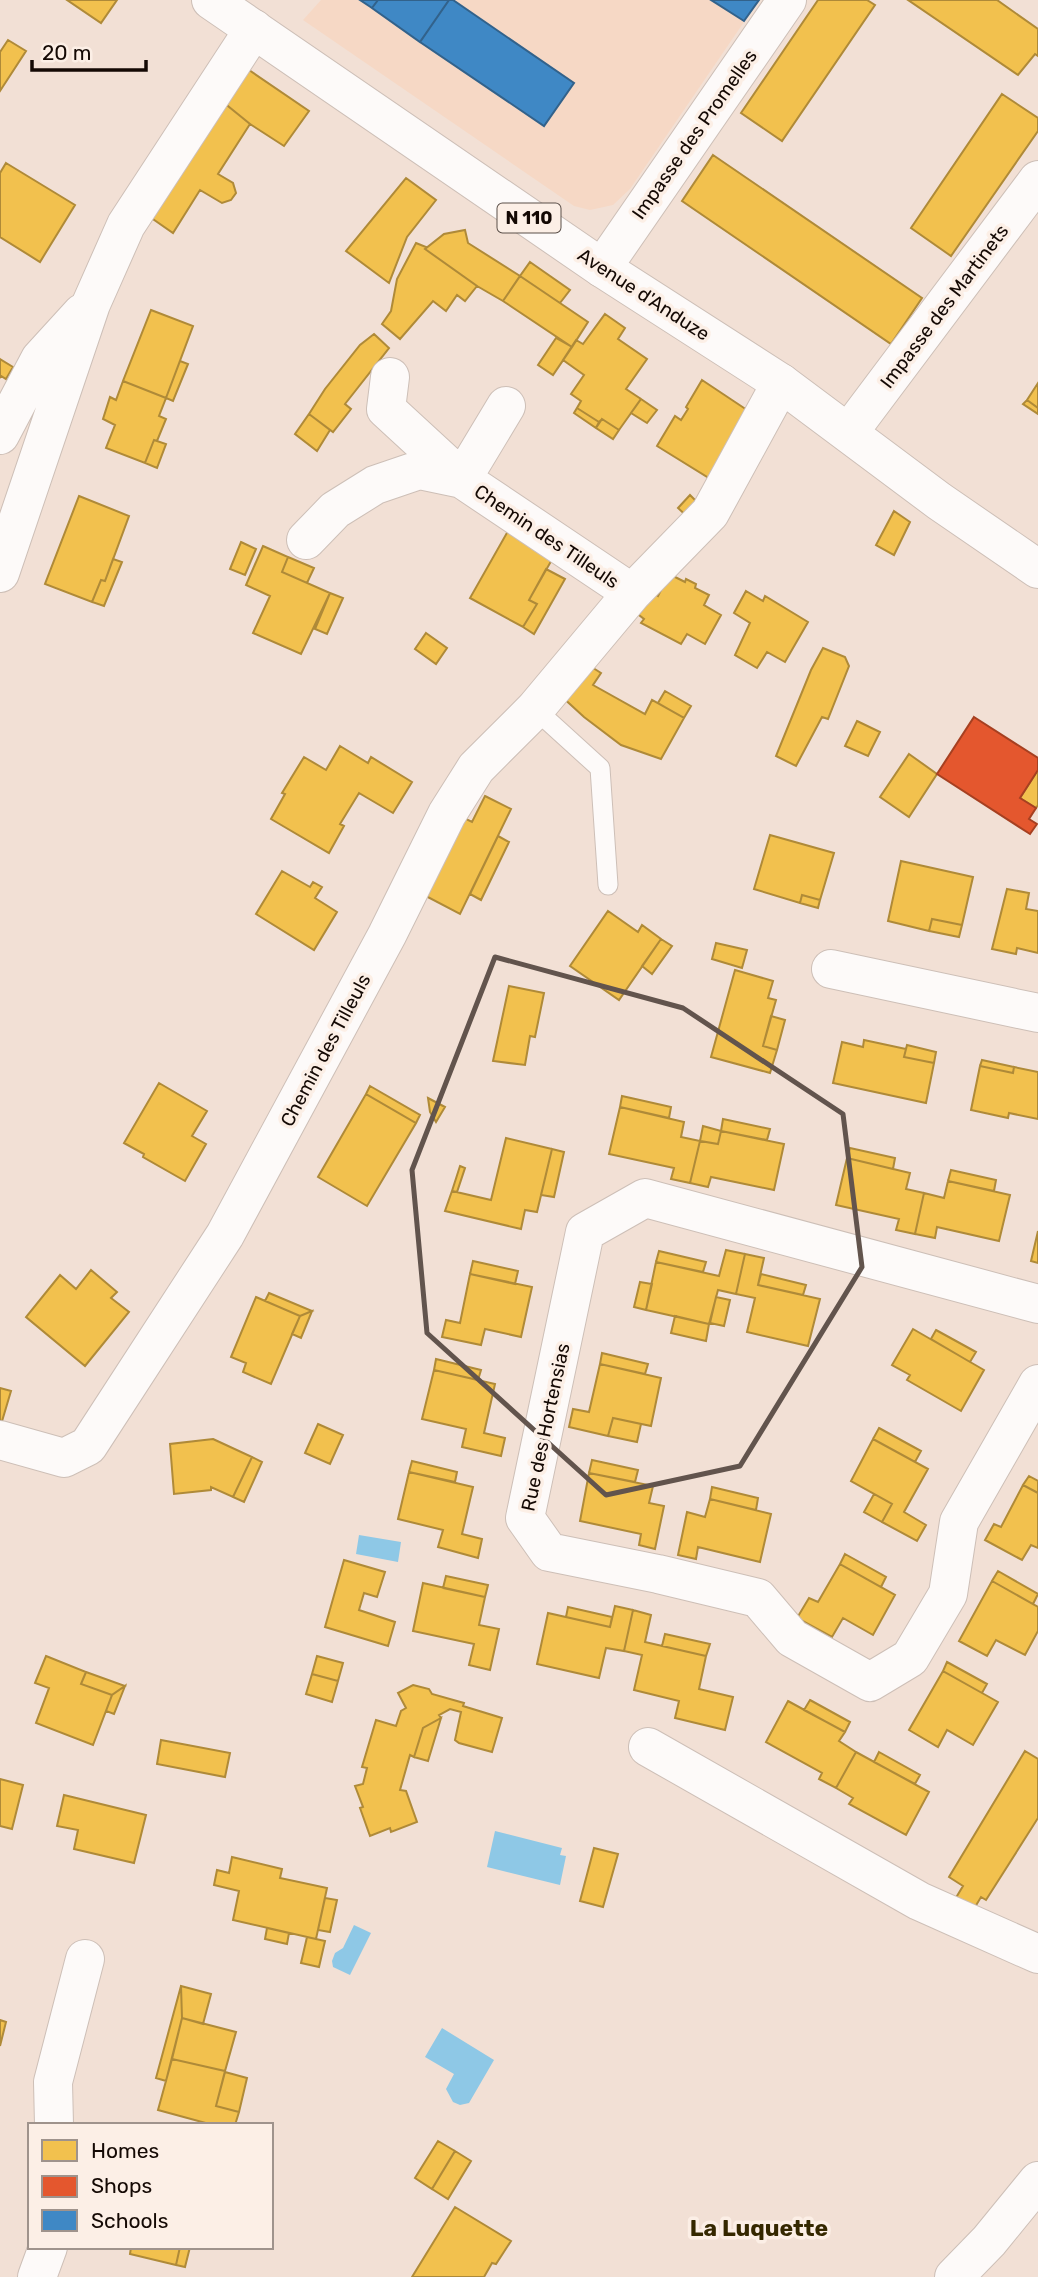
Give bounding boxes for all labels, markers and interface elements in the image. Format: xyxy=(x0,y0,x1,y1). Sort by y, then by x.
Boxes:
scale bar xyxy=(32,28,145,72)
text: 20 m xyxy=(42,40,91,65)
street label: Impasse des Promelles xyxy=(627,45,762,224)
road number: N 110 xyxy=(498,204,560,232)
street label: Impasse des Martinets xyxy=(875,220,1013,393)
street label: Avenue d'Anduze xyxy=(573,243,714,346)
street label: Chemin des Tilleuls xyxy=(470,479,623,593)
street label: Chemin des Tilleuls xyxy=(275,970,375,1130)
street label: Rue des Hortensias xyxy=(516,1341,575,1513)
legend xyxy=(28,2123,273,2249)
text: Homes xyxy=(91,2138,159,2163)
text: Shops xyxy=(91,2173,152,2198)
text: Schools xyxy=(91,2208,168,2233)
district label: La Luquette xyxy=(690,2214,828,2242)

